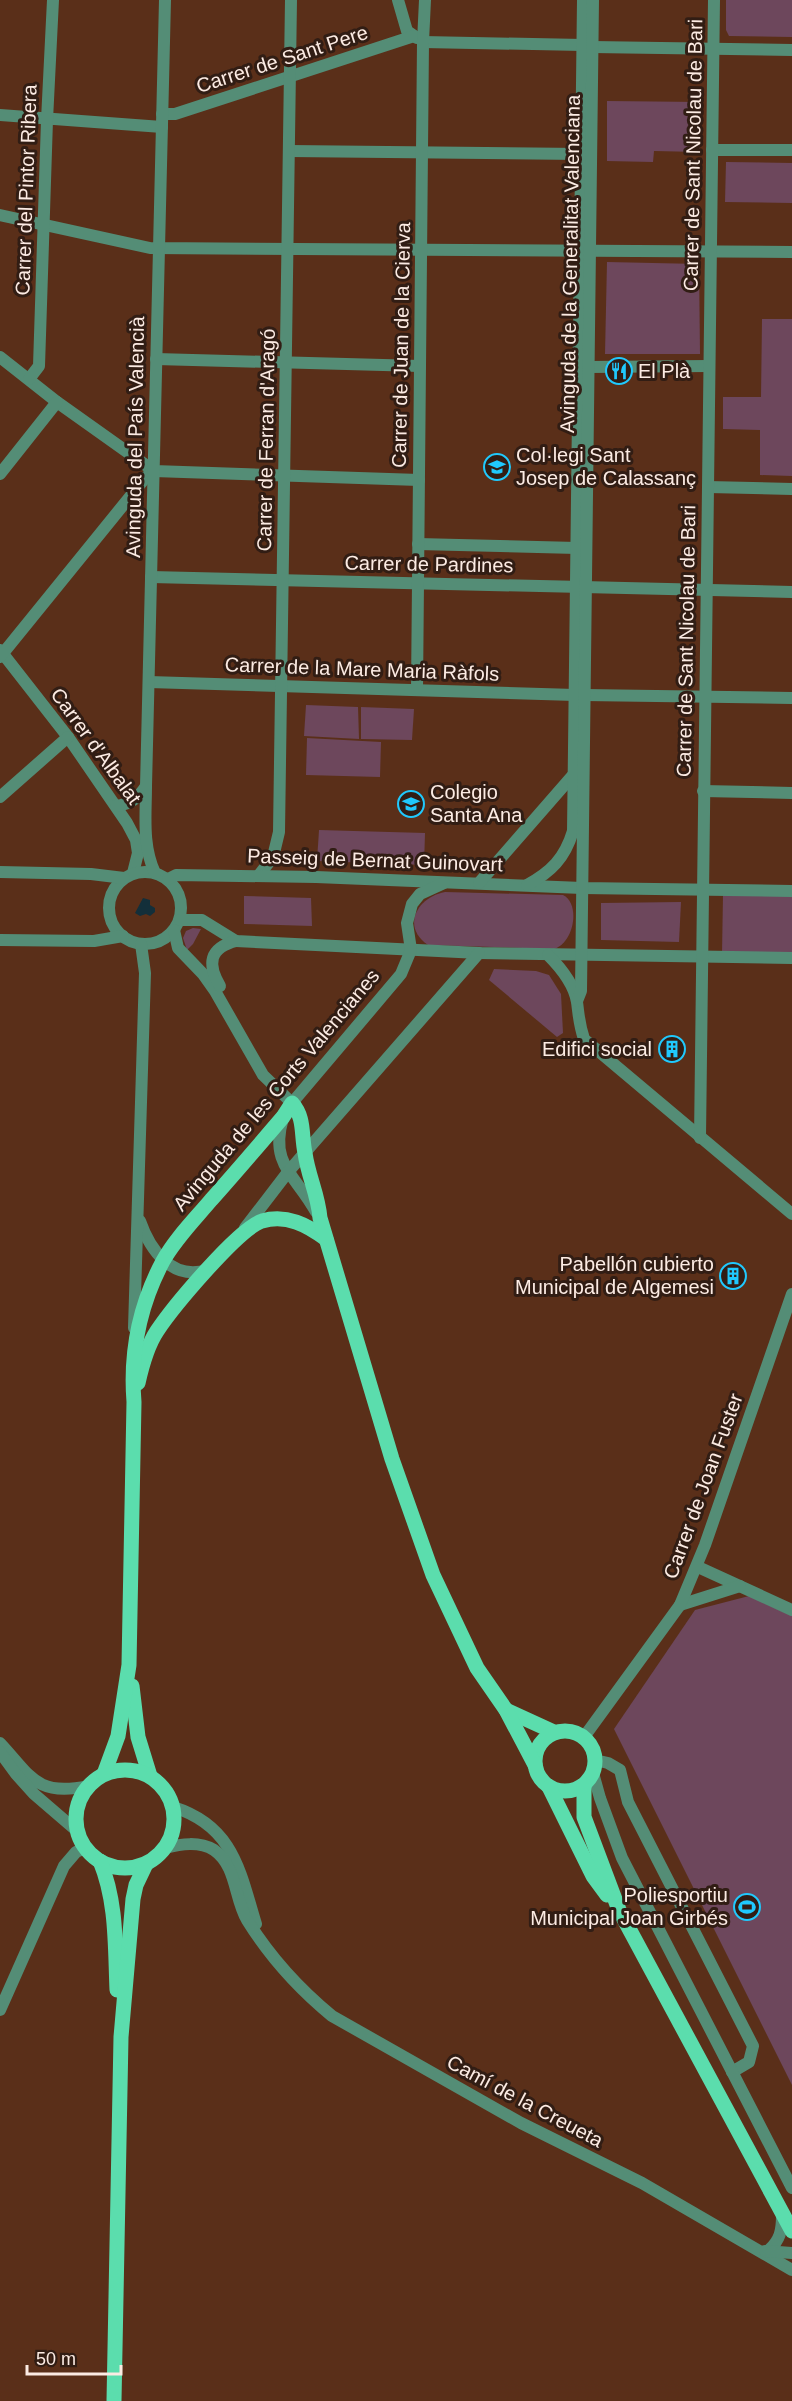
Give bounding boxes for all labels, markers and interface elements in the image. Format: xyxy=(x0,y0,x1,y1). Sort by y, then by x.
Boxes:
street label: Carrer de Sant Nicolau de Bari xyxy=(680,19,706,291)
street label: Carrer de Sant Pere xyxy=(193,21,371,97)
street label: Carrer del Pintor Ribera xyxy=(11,83,41,296)
street label: Avinguda de la Generalitat Valenciana xyxy=(556,94,584,433)
street label: Carrer de Juan de la Cierva xyxy=(388,221,414,468)
street label: Avinguda del País Valencià xyxy=(122,315,148,558)
street label: Carrer de Ferran d'Aragó xyxy=(253,328,279,552)
restaurant icon: El Plà xyxy=(604,356,634,386)
place label: El Plà xyxy=(638,360,691,382)
place label: Col·legi Sant Josep de Calassanç xyxy=(516,444,696,489)
school or university icon: Col·legi Sant Josep de Calassanç xyxy=(482,452,512,482)
street label: Carrer de Sant Nicolau de Bari xyxy=(673,505,699,777)
street label: Carrer de Pardines xyxy=(344,552,514,576)
street label: Carrer de la Mare Maria Ràfols xyxy=(224,653,500,685)
street label: Carrer d'Albalat xyxy=(46,684,146,809)
place label: Colegio Santa Ana xyxy=(430,781,523,826)
school or university icon: Colegio Santa Ana xyxy=(396,789,426,819)
street label: Passeig de Bernat Guinovart xyxy=(247,845,504,875)
street label: Avinguda de les Corts Valencianes xyxy=(168,965,384,1215)
building icon: Edifici social xyxy=(657,1034,687,1064)
place label: Edifici social xyxy=(542,1038,652,1060)
place label: Pabellón cubierto Municipal de Algemesi xyxy=(515,1253,714,1298)
building icon: Pabellón cubierto Municipal de Algemesi xyxy=(718,1261,748,1291)
street label: Carrer de Joan Fuster xyxy=(659,1390,747,1582)
place label: Poliesportiu Municipal Joan Girbés xyxy=(530,1884,728,1929)
sports icon: Poliesportiu Municipal Joan Girbés xyxy=(732,1892,762,1922)
street label: Camí de la Creueta xyxy=(443,2051,607,2152)
scale bar xyxy=(27,2338,122,2376)
text: 50 m xyxy=(36,2349,76,2369)

